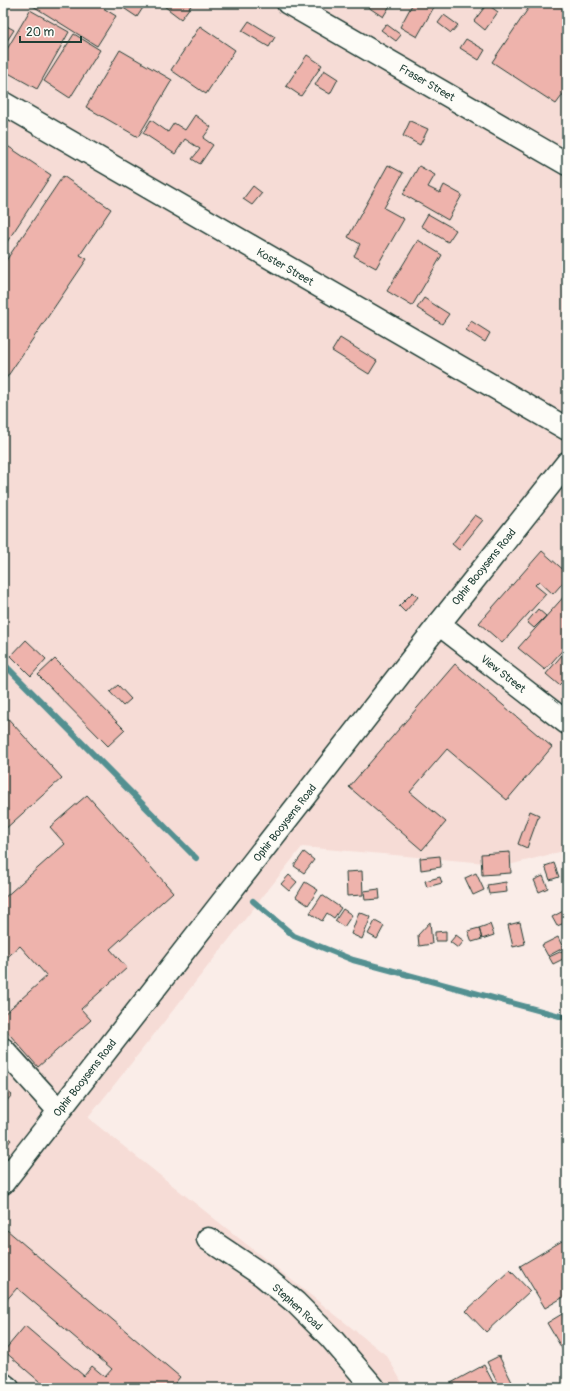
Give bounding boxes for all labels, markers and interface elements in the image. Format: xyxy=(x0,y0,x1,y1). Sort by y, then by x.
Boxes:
scale bar xyxy=(20,18,81,44)
text: 20 m xyxy=(26,25,55,40)
street label: Fraser Street xyxy=(397,62,458,104)
street label: Koster Street xyxy=(254,246,316,289)
street label: Ophir Booysens Road xyxy=(449,526,519,608)
street label: View Street xyxy=(478,652,529,696)
street label: Ophir Booysens Road xyxy=(251,782,319,864)
street label: Ophir Booysens Road xyxy=(51,1037,119,1119)
street label: Stephen Road xyxy=(269,1281,325,1333)

